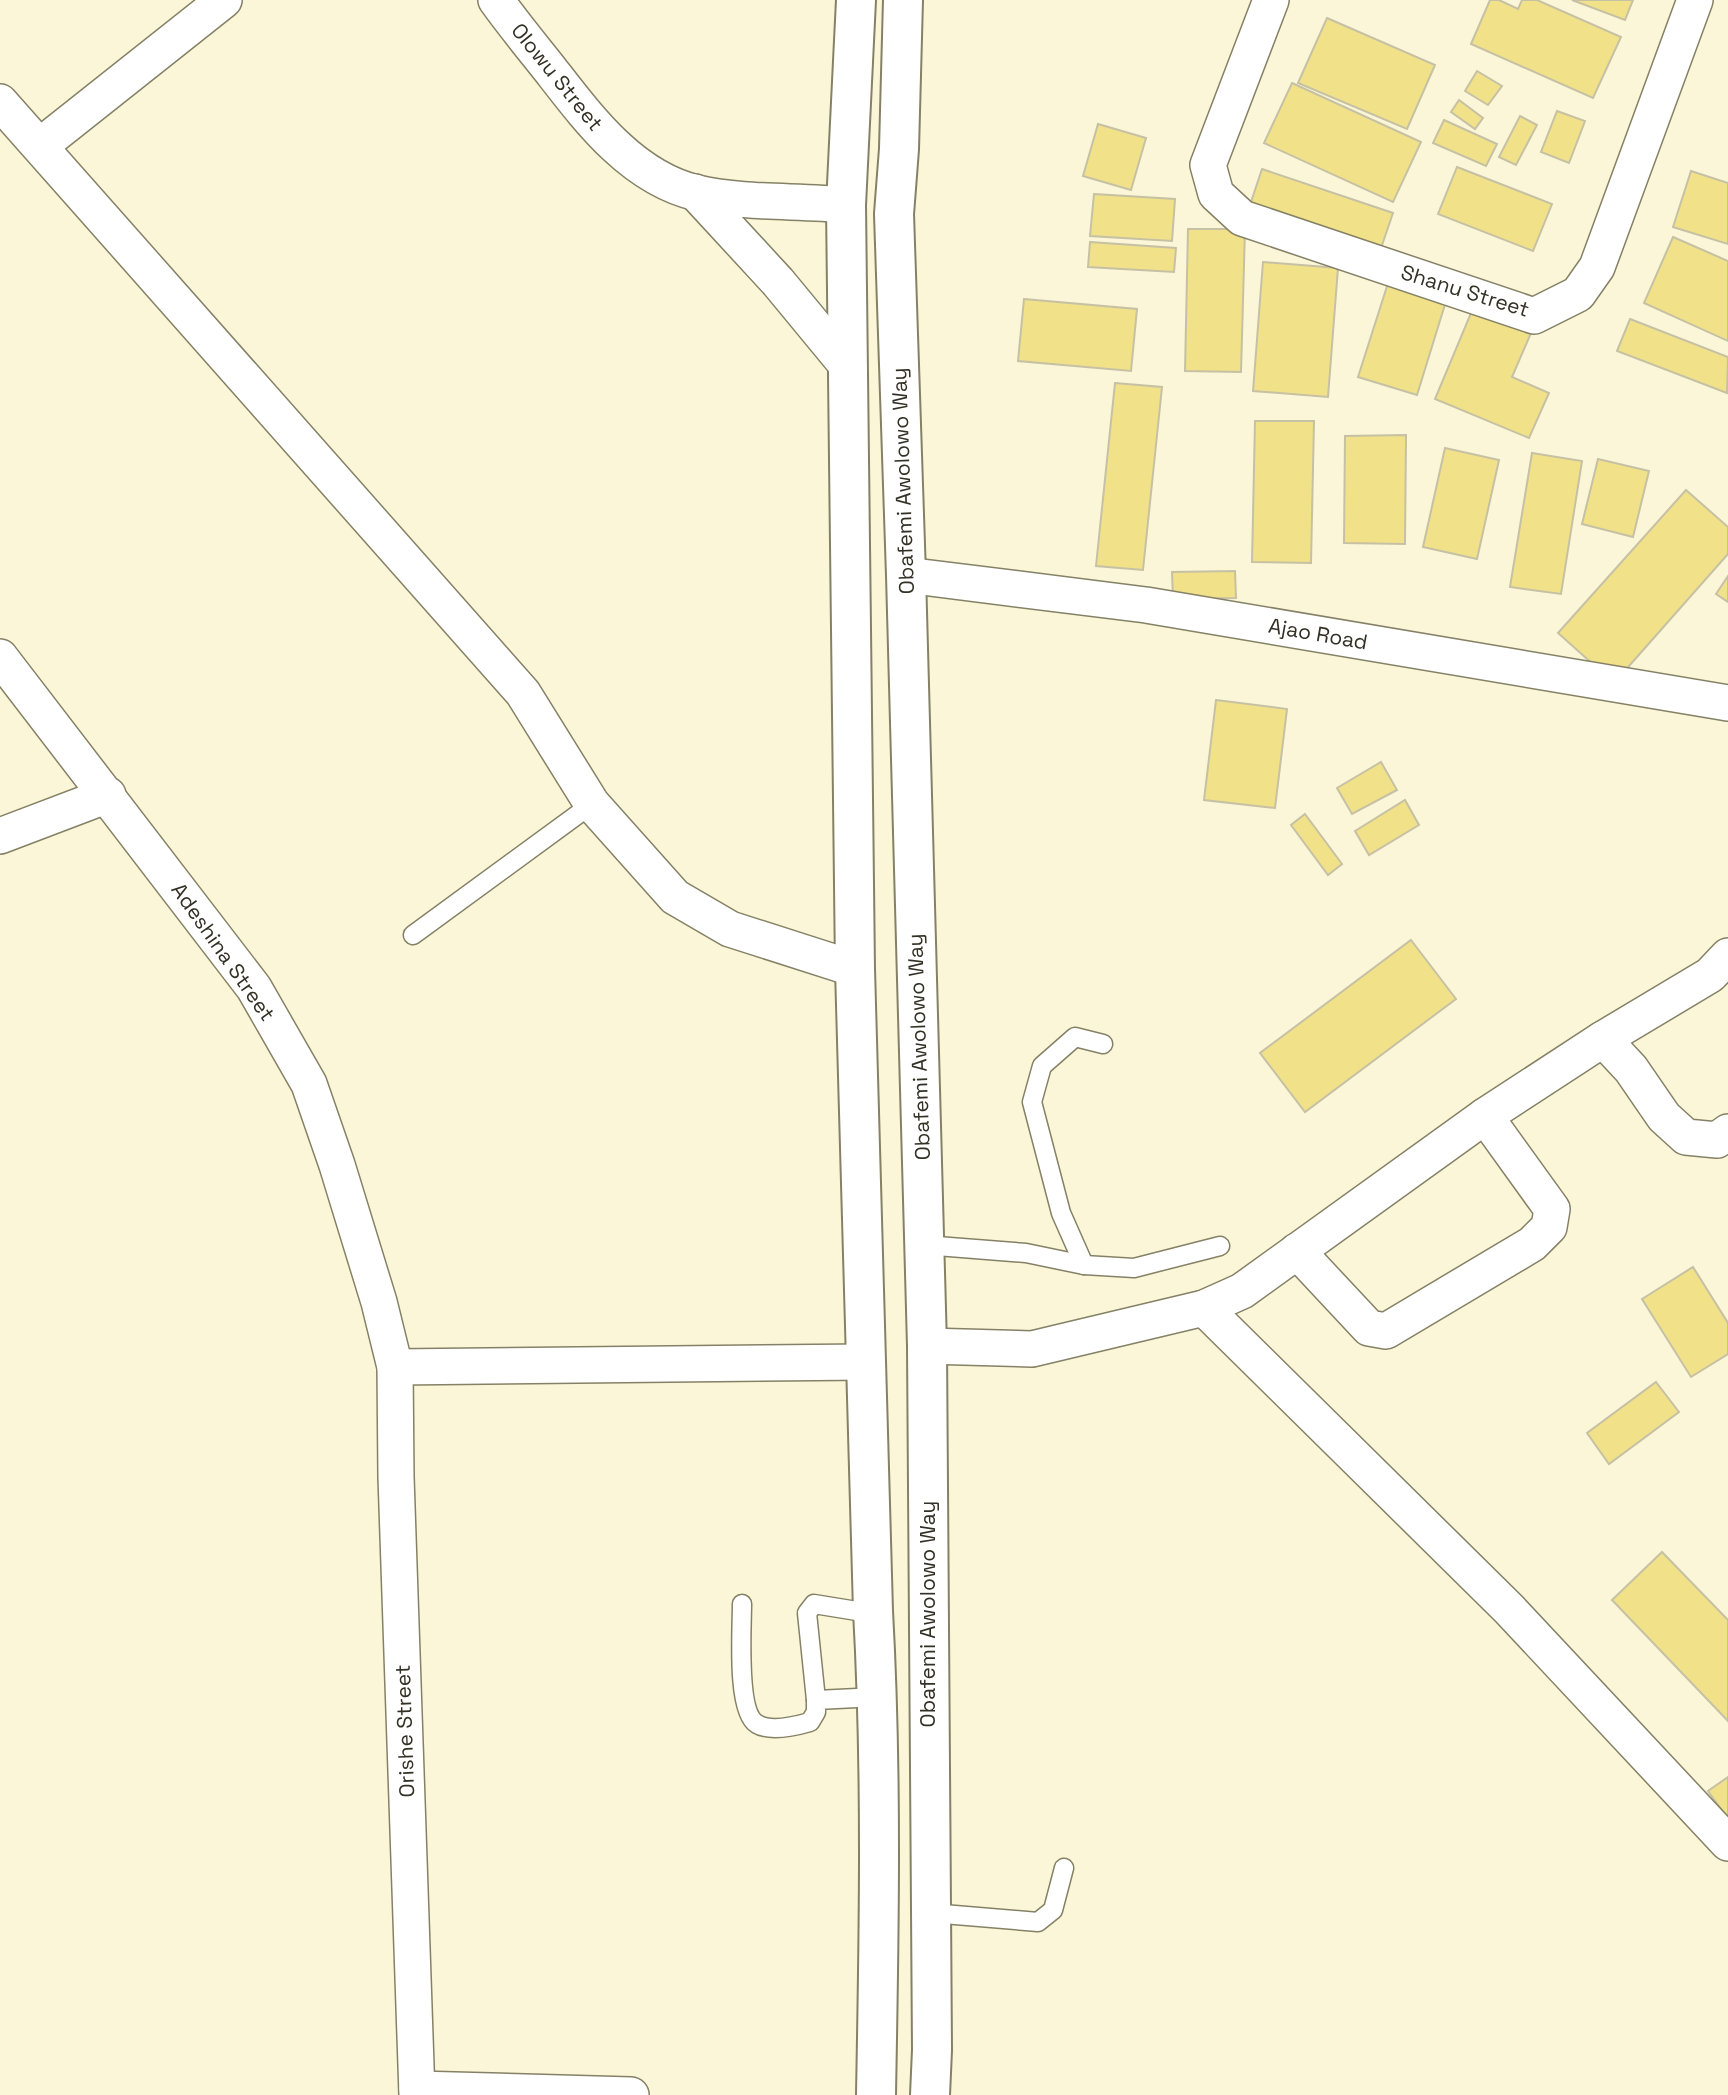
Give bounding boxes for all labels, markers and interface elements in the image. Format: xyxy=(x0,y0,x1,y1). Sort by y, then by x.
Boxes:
street label: Olowu Street xyxy=(506,17,609,136)
street label: Shanu Street xyxy=(1398,258,1533,323)
street label: Obafemi Awolowo Way xyxy=(885,367,920,595)
street label: Ajao Road xyxy=(1266,612,1370,655)
street label: Adeshina Street xyxy=(166,877,281,1026)
street label: Obafemi Awolowo Way xyxy=(901,933,936,1161)
street label: Obafemi Awolowo Way xyxy=(914,1501,941,1727)
street label: Orishe Street xyxy=(389,1664,420,1798)

